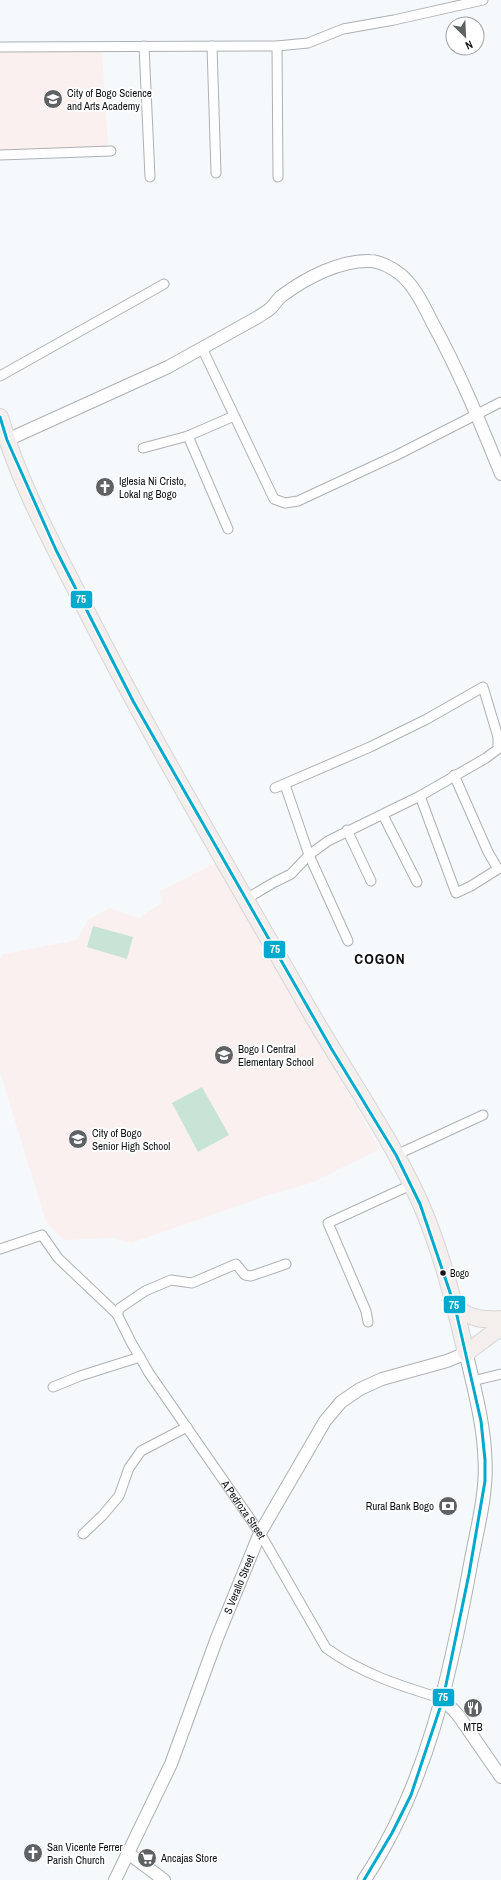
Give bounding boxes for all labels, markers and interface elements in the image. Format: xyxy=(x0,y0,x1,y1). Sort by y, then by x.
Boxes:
north arrow xyxy=(445,16,485,56)
text: N xyxy=(463,37,475,53)
place label: City of Bogo Science and Arts Academy xyxy=(67,86,152,113)
school or university icon: City of Bogo Science and Arts Academy xyxy=(42,88,64,110)
place label: Iglesia Ni Cristo, Lokal ng Bogo xyxy=(119,474,186,501)
church icon: Iglesia Ni Cristo, Lokal ng Bogo xyxy=(94,476,116,498)
line badge: 75 xyxy=(70,590,93,609)
text: 75 xyxy=(76,592,86,606)
line badge: 75 xyxy=(263,940,286,959)
text: 75 xyxy=(270,942,280,956)
district label: COGON xyxy=(354,948,406,969)
place label: Bogo I Central Elementary School xyxy=(238,1042,314,1069)
school or university icon: Bogo I Central Elementary School xyxy=(213,1044,235,1066)
place label: City of Bogo Senior High School xyxy=(92,1126,170,1153)
school or university icon: City of Bogo Senior High School xyxy=(67,1128,89,1150)
place label: Bogo xyxy=(450,1267,470,1280)
marker: Bogo xyxy=(438,1268,448,1278)
line badge: 75 xyxy=(443,1295,466,1314)
text: 75 xyxy=(449,1298,459,1312)
street label: A Pedroza Street xyxy=(218,1477,269,1542)
bank icon: Rural Bank Bogo xyxy=(437,1495,459,1517)
place label: Rural Bank Bogo xyxy=(366,1499,434,1513)
street label: S Verallo Street xyxy=(221,1552,258,1616)
line badge: 75 xyxy=(432,1688,455,1707)
text: 75 xyxy=(438,1690,448,1704)
restaurant icon: MTB xyxy=(462,1697,484,1719)
place label: MTB xyxy=(463,1720,483,1734)
place label: San Vicente Ferrer Parish Church xyxy=(47,1840,123,1867)
church icon: San Vicente Ferrer Parish Church xyxy=(22,1842,44,1864)
supermarket icon: Ancajas Store xyxy=(136,1847,158,1869)
place label: Ancajas Store xyxy=(160,1851,217,1865)

